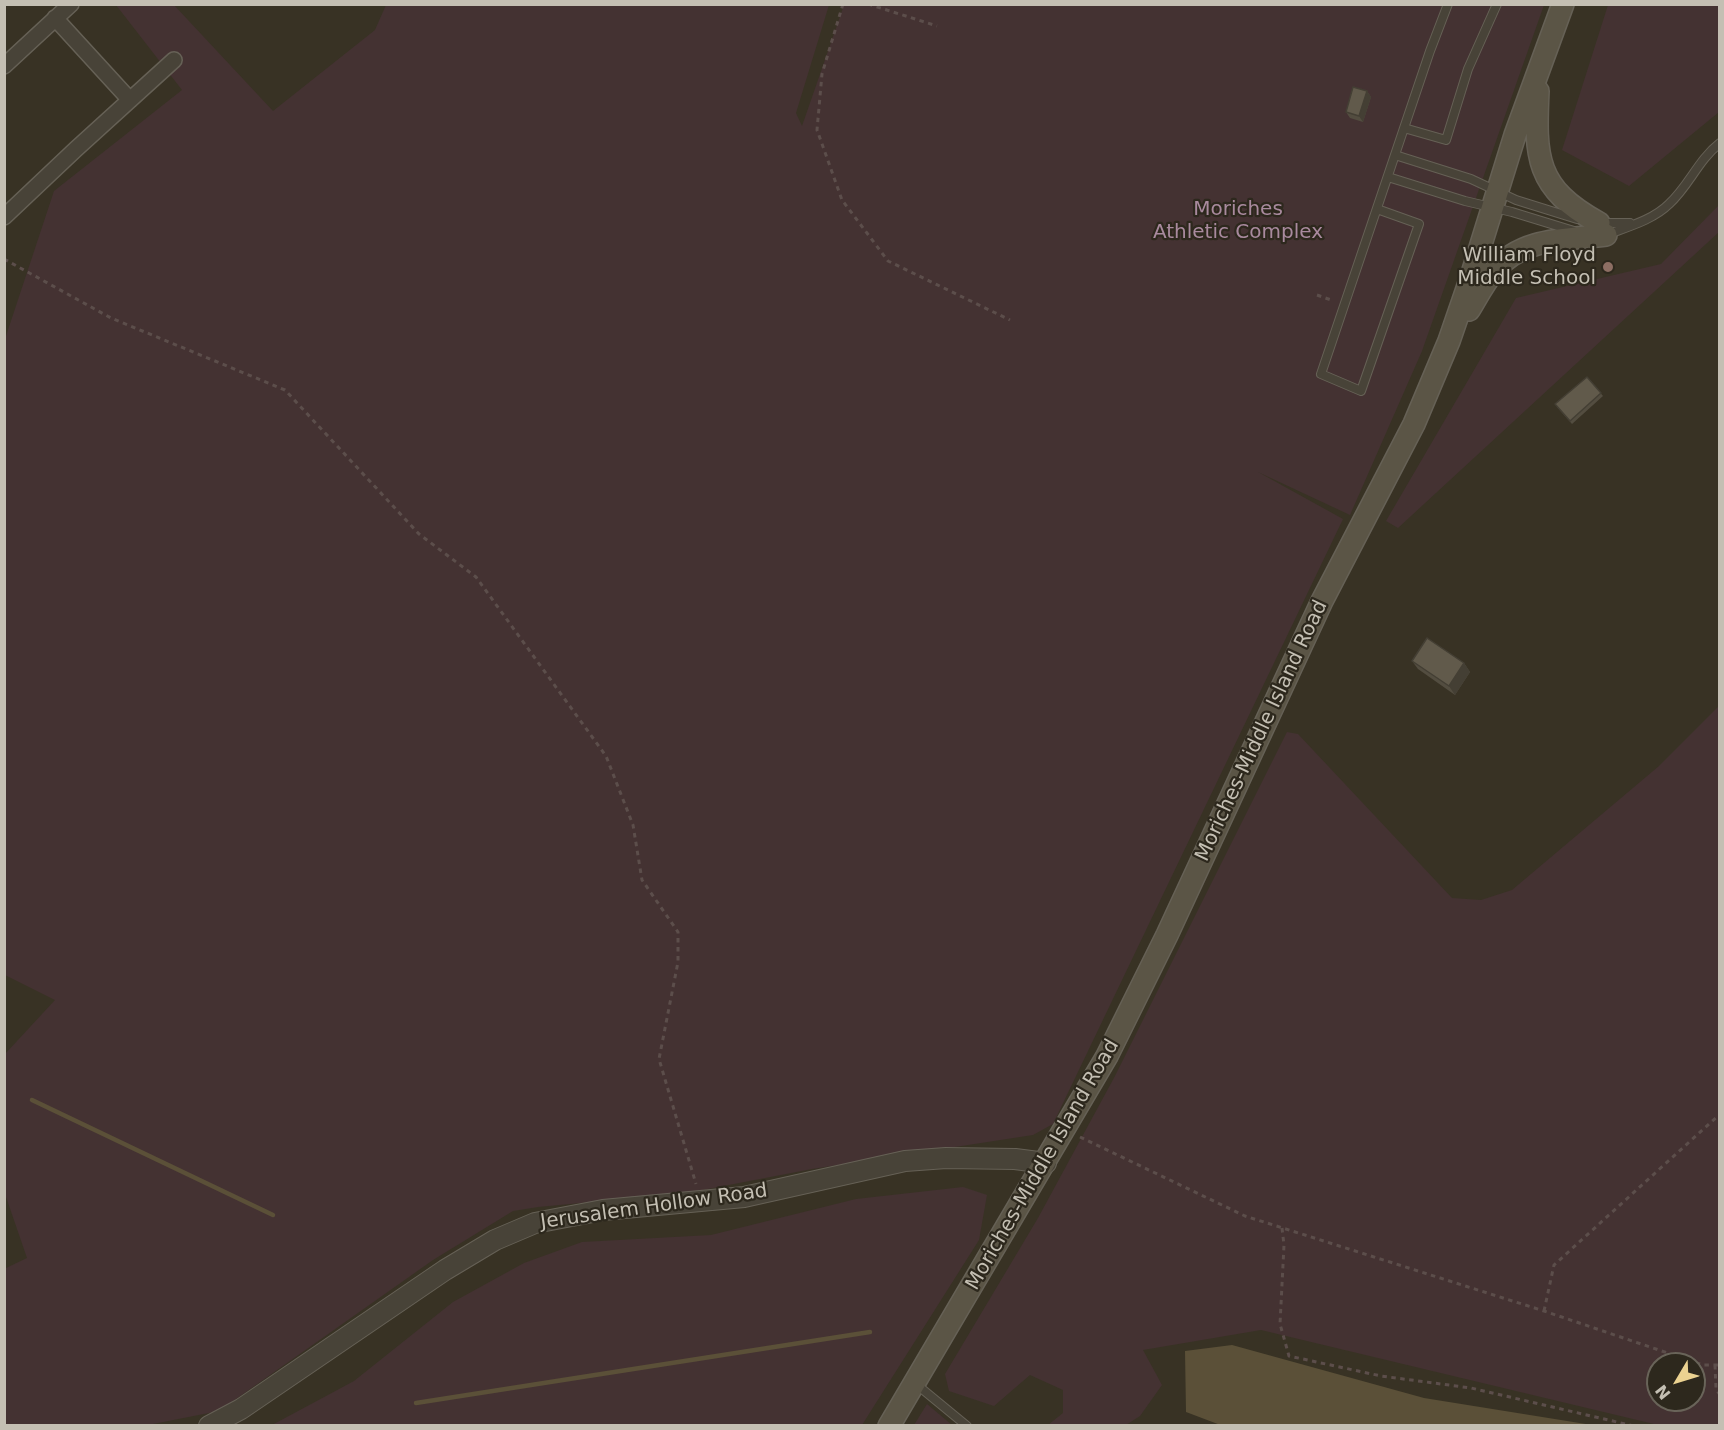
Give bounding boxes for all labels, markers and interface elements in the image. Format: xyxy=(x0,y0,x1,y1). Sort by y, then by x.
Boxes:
park label: Moriches Athletic Complex xyxy=(1153,198,1323,245)
place label: William Floyd Middle School xyxy=(1457,244,1596,291)
marker: William Floyd Middle School xyxy=(1601,260,1615,274)
street label: Moriches-Middle Island Road xyxy=(1191,597,1333,865)
street label: Moriches-Middle Island Road xyxy=(961,1035,1125,1295)
street label: Jerusalem Hollow Road xyxy=(539,1179,769,1235)
north arrow xyxy=(1646,1352,1706,1412)
text: N xyxy=(1651,1381,1675,1403)

